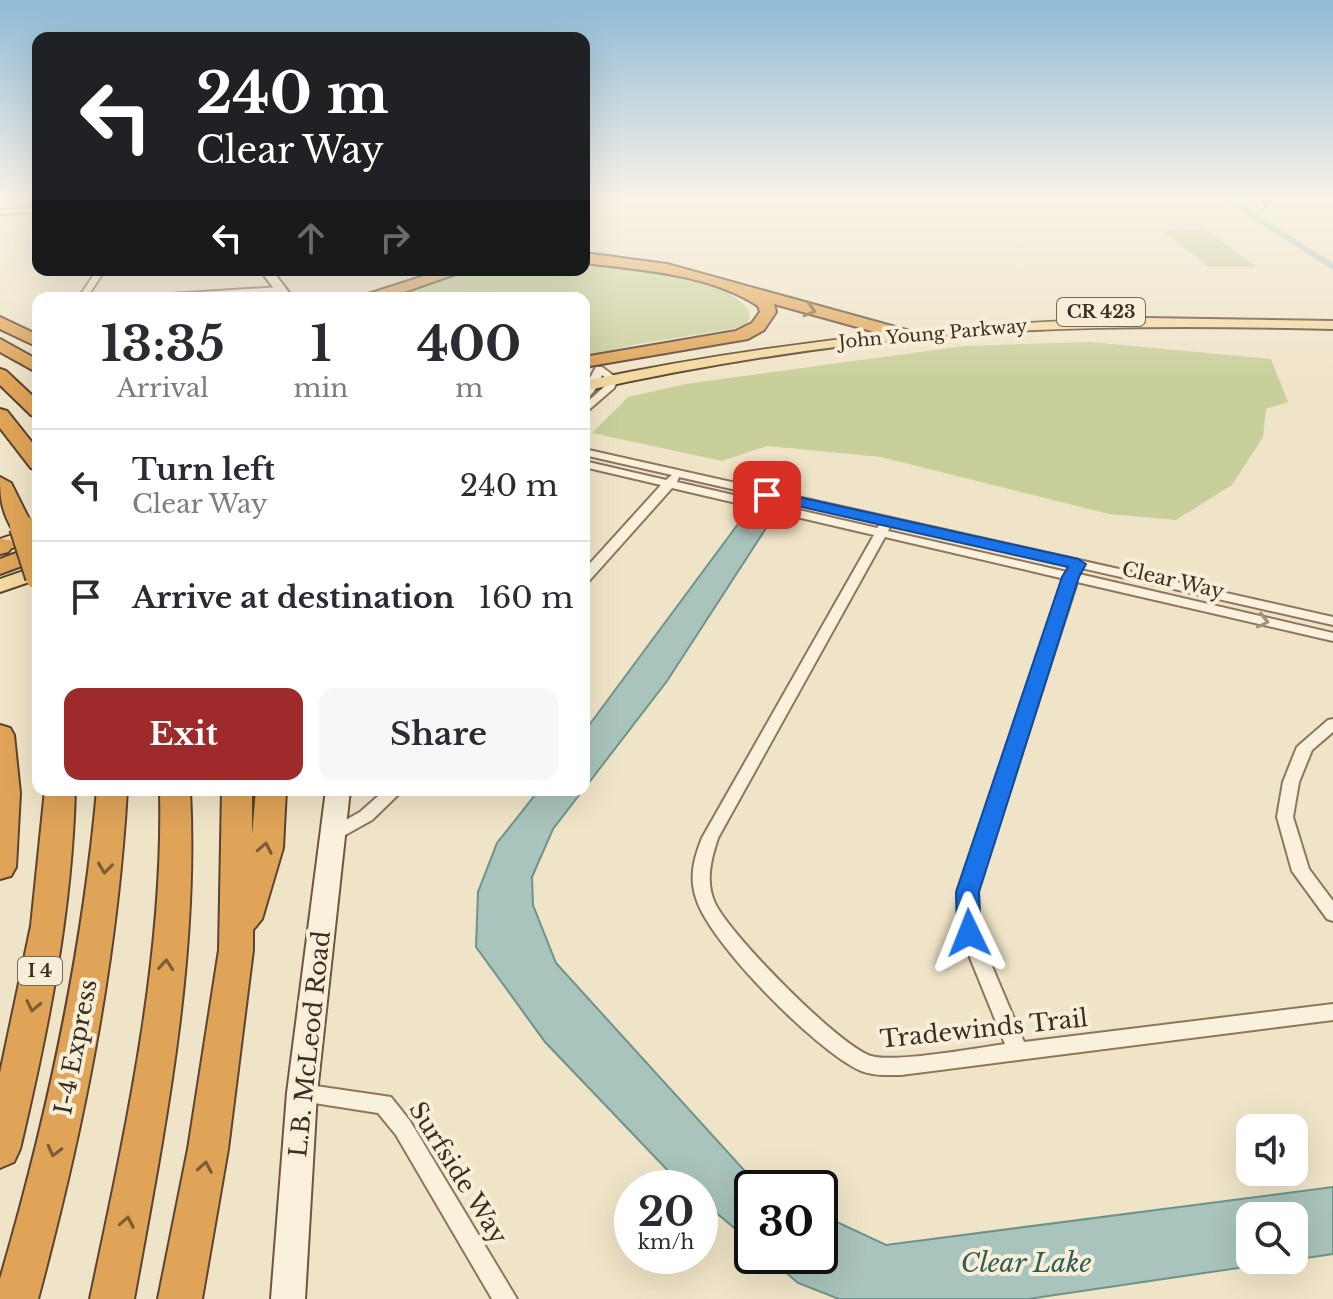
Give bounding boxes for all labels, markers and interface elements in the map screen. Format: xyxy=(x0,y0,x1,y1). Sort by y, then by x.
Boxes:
text: 240 m xyxy=(196,59,389,128)
icon: left xyxy=(64,64,168,168)
text: Clear Way xyxy=(196,128,384,173)
icon: left xyxy=(205,216,249,260)
icon: ahead xyxy=(289,216,333,260)
icon: right xyxy=(373,216,417,260)
road number: CR 423 xyxy=(1057,298,1145,326)
one-way arrow xyxy=(803,301,817,317)
text: 13:35 xyxy=(101,314,225,374)
text: 1 xyxy=(310,314,331,374)
text: 400 xyxy=(417,314,521,374)
street label: John Young Parkway xyxy=(836,315,1029,353)
text: Arrival xyxy=(117,372,209,404)
text: min xyxy=(294,372,348,404)
text: m xyxy=(455,372,483,404)
text: Turn left xyxy=(132,451,275,488)
pin xyxy=(733,461,801,529)
icon: left xyxy=(64,463,108,507)
text: 240 m xyxy=(460,467,558,504)
icon: arrive xyxy=(745,473,789,517)
text: Clear Way xyxy=(132,488,268,520)
street label: Clear Way xyxy=(1120,557,1227,603)
icon: arrive xyxy=(64,575,108,619)
text: Arrive at destination xyxy=(132,579,455,616)
text: 160 m xyxy=(479,579,573,616)
one-way arrow xyxy=(1256,612,1270,629)
button: Exit xyxy=(64,688,303,780)
button: Share xyxy=(319,688,558,780)
one-way arrow xyxy=(256,842,273,855)
one-way arrow xyxy=(97,861,114,875)
position arrow xyxy=(927,891,1011,975)
street label: L.B. McLeod Road xyxy=(283,929,336,1159)
road number: I 4 xyxy=(18,957,62,985)
one-way arrow xyxy=(157,959,174,972)
street label: I-4 Express xyxy=(48,977,103,1117)
one-way arrow xyxy=(25,999,42,1012)
street label: Tradewinds Trail xyxy=(879,1003,1089,1054)
street label: Surfside Way xyxy=(403,1096,514,1250)
map controls xyxy=(1236,1114,1308,1274)
button: sound xyxy=(1236,1114,1308,1186)
one-way arrow xyxy=(46,1143,63,1157)
one-way arrow xyxy=(195,1160,212,1174)
speed limit sign: 30 xyxy=(734,1170,838,1274)
text: 20 xyxy=(638,1187,694,1237)
button: search xyxy=(1236,1202,1308,1274)
one-way arrow xyxy=(118,1216,135,1229)
text: km/h xyxy=(638,1230,694,1254)
water label: Clear Lake xyxy=(961,1247,1091,1279)

